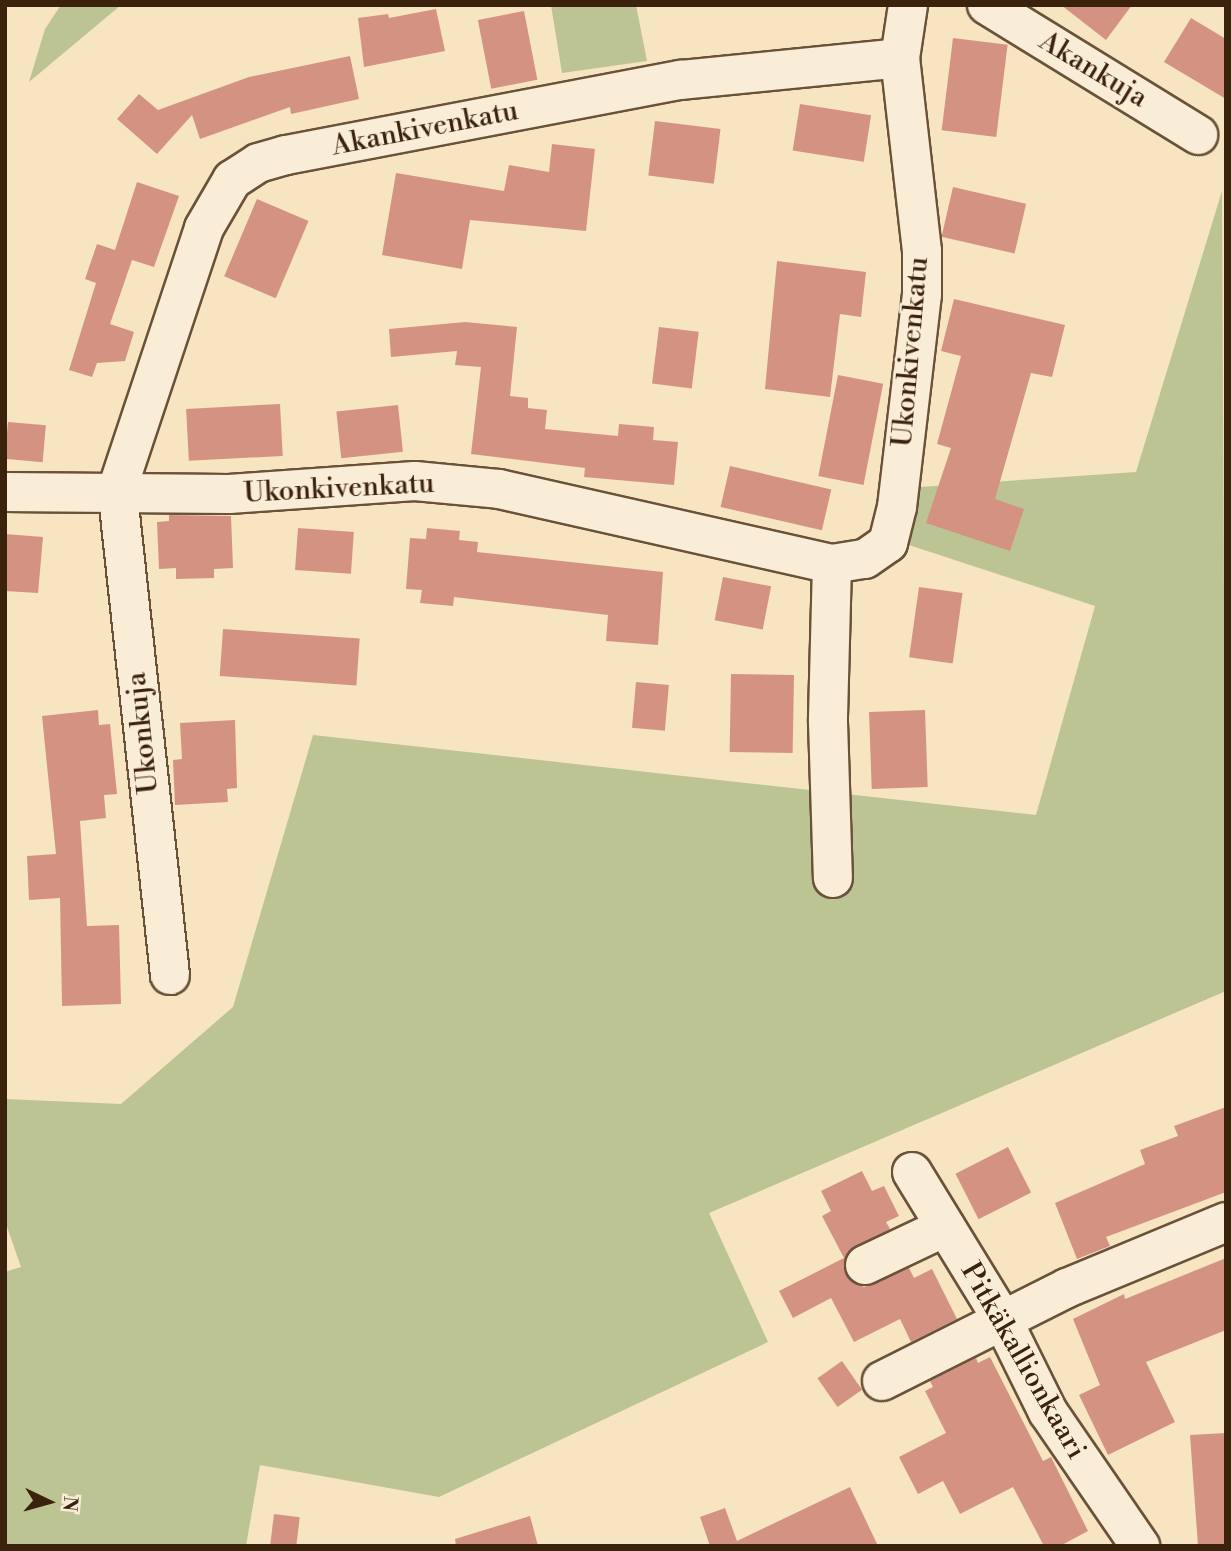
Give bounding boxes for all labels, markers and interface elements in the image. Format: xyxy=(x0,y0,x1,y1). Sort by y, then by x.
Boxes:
street label: Akankuja xyxy=(1033,25,1153,115)
street label: Akankivenkatu xyxy=(329,94,521,164)
street label: Ukonkivenkatu xyxy=(886,255,936,449)
street label: Ukonkivenkatu xyxy=(243,467,435,511)
street label: Ukonkuja xyxy=(120,670,166,796)
street label: Pitkäkallionkaari xyxy=(953,1257,1093,1465)
north arrow xyxy=(14,1467,84,1537)
text: N xyxy=(57,1495,83,1512)

